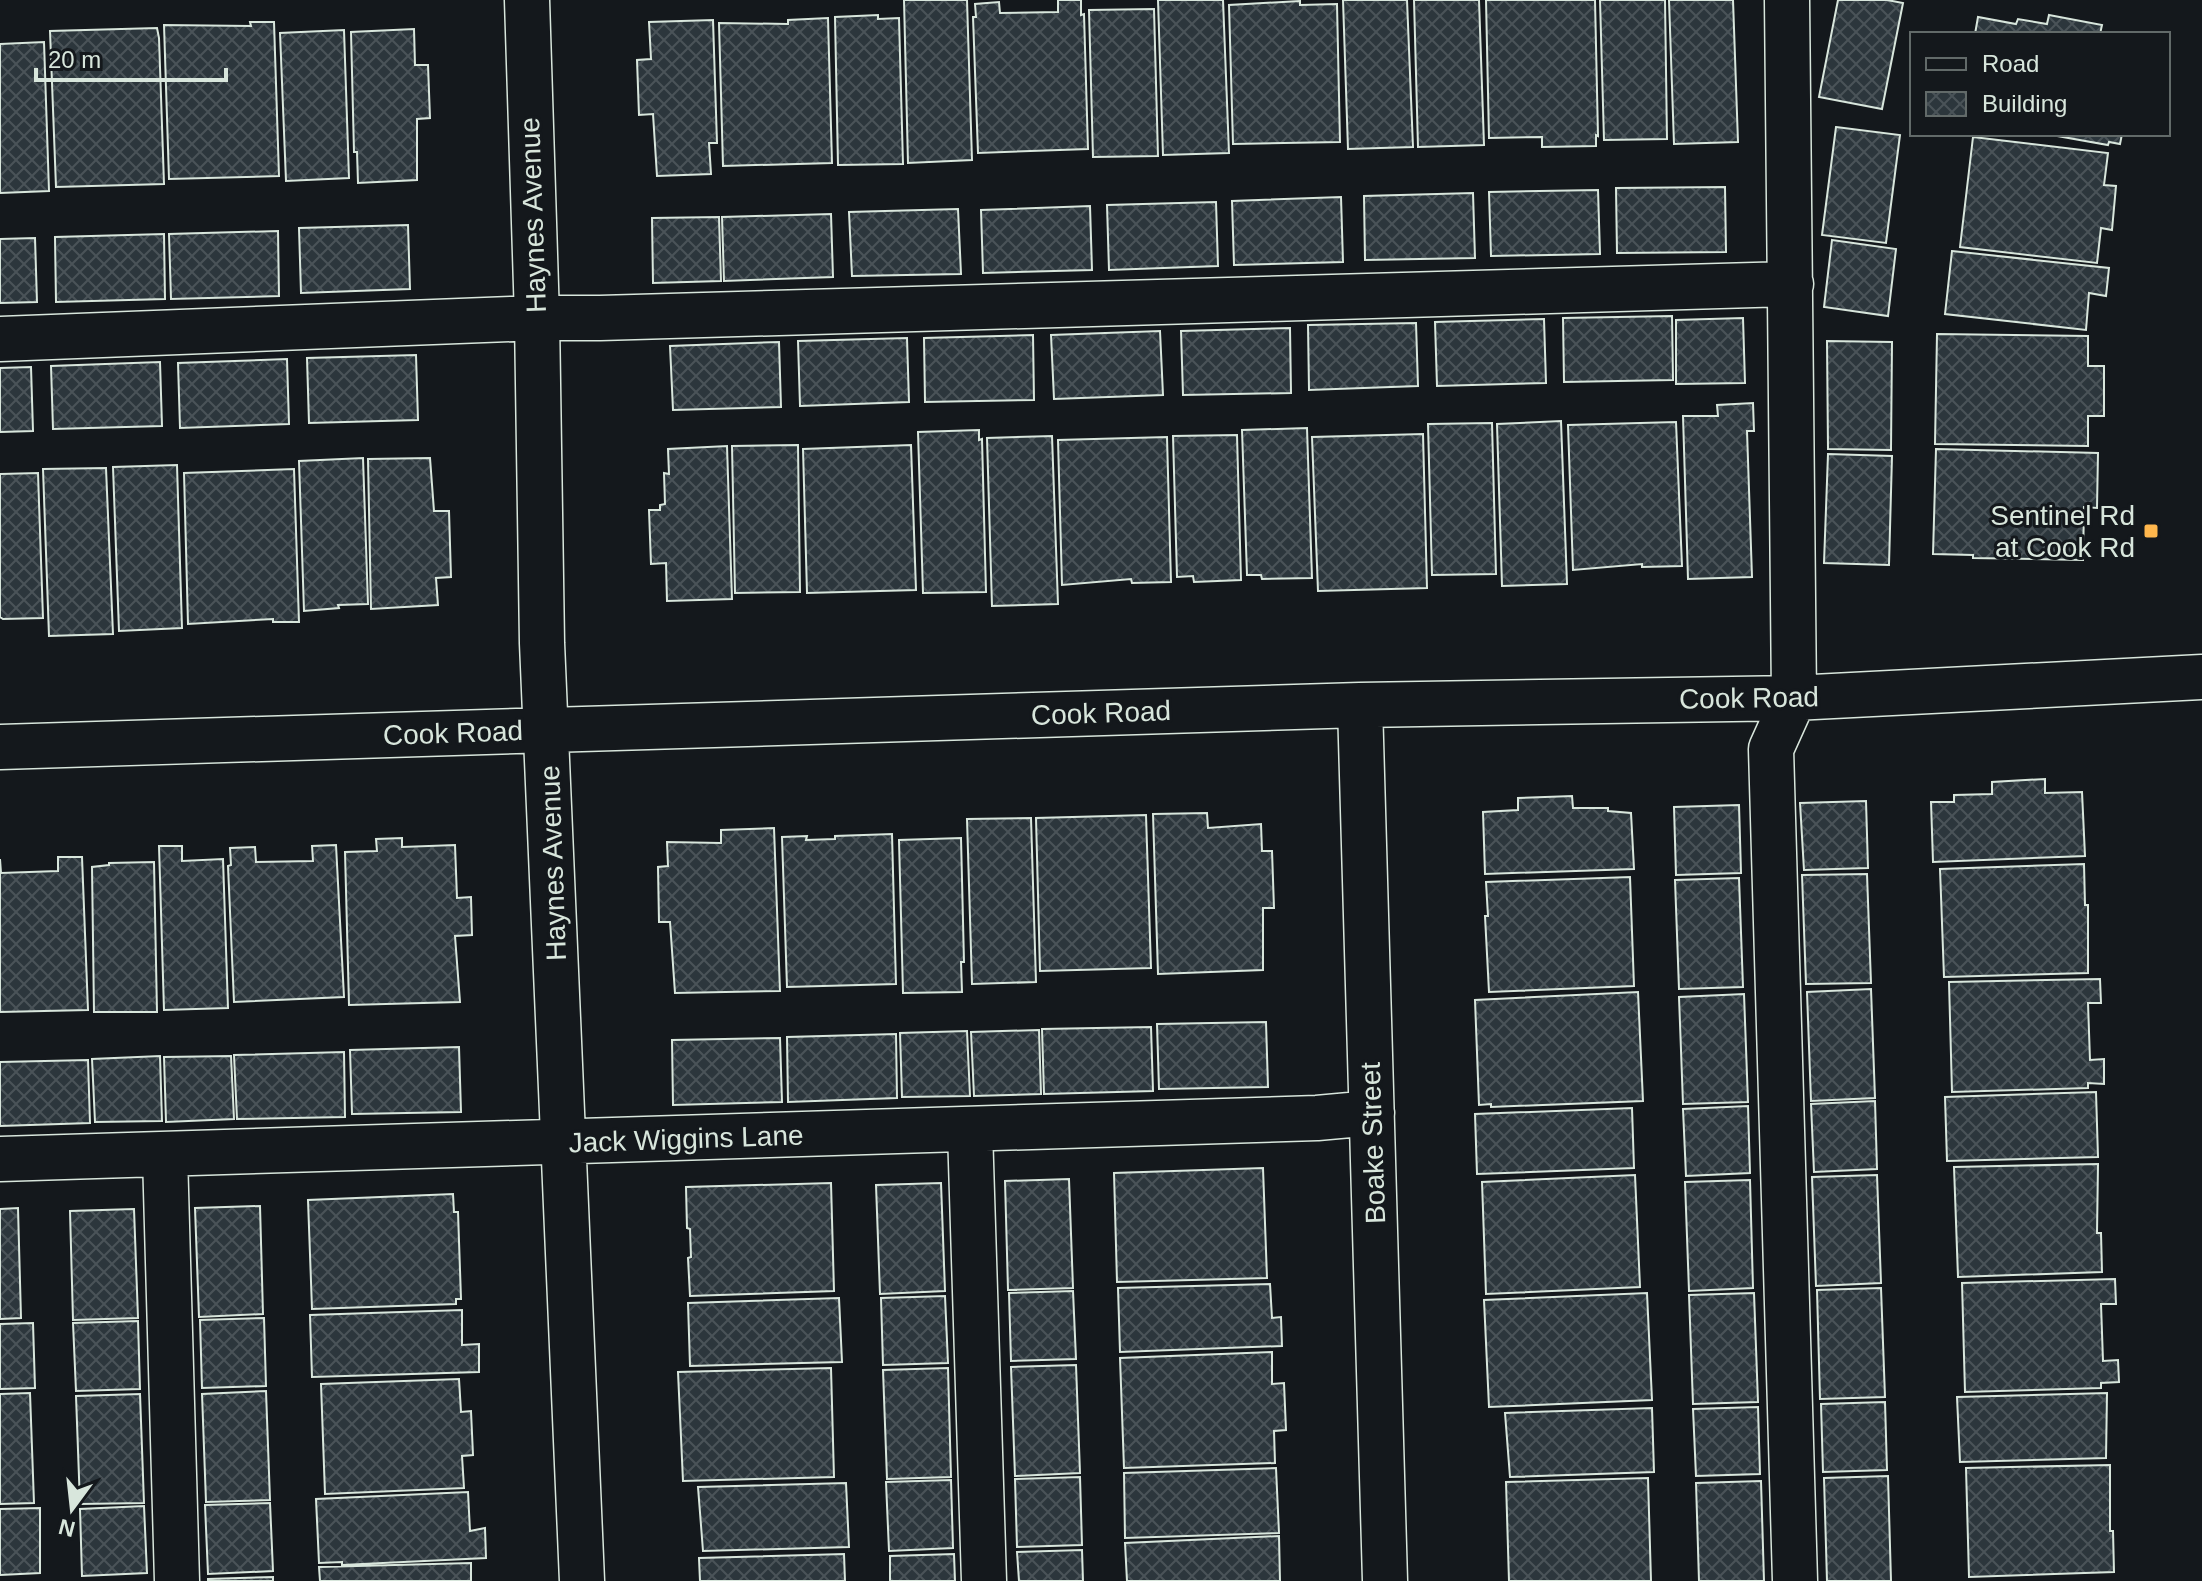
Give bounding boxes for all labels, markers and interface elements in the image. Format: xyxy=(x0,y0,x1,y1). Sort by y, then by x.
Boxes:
scale bar xyxy=(36,32,226,82)
legend xyxy=(1910,32,2170,136)
text: 20 m xyxy=(48,46,101,73)
text: Road xyxy=(1982,50,2039,77)
text: Building xyxy=(1982,90,2067,117)
street label: Haynes Avenue xyxy=(514,117,552,313)
place label: Sentinel Rd at Cook Rd xyxy=(1990,500,2135,563)
marker: Sentinel Rd at Cook Rd xyxy=(2142,522,2160,540)
street label: Cook Road xyxy=(1679,681,1819,715)
street label: Cook Road xyxy=(1030,695,1172,731)
street label: Cook Road xyxy=(382,715,524,751)
street label: Haynes Avenue xyxy=(534,765,572,961)
street label: Boake Street xyxy=(1355,1061,1391,1224)
street label: Jack Wiggins Lane xyxy=(568,1119,804,1159)
north arrow xyxy=(32,1469,112,1549)
text: N xyxy=(56,1514,78,1542)

